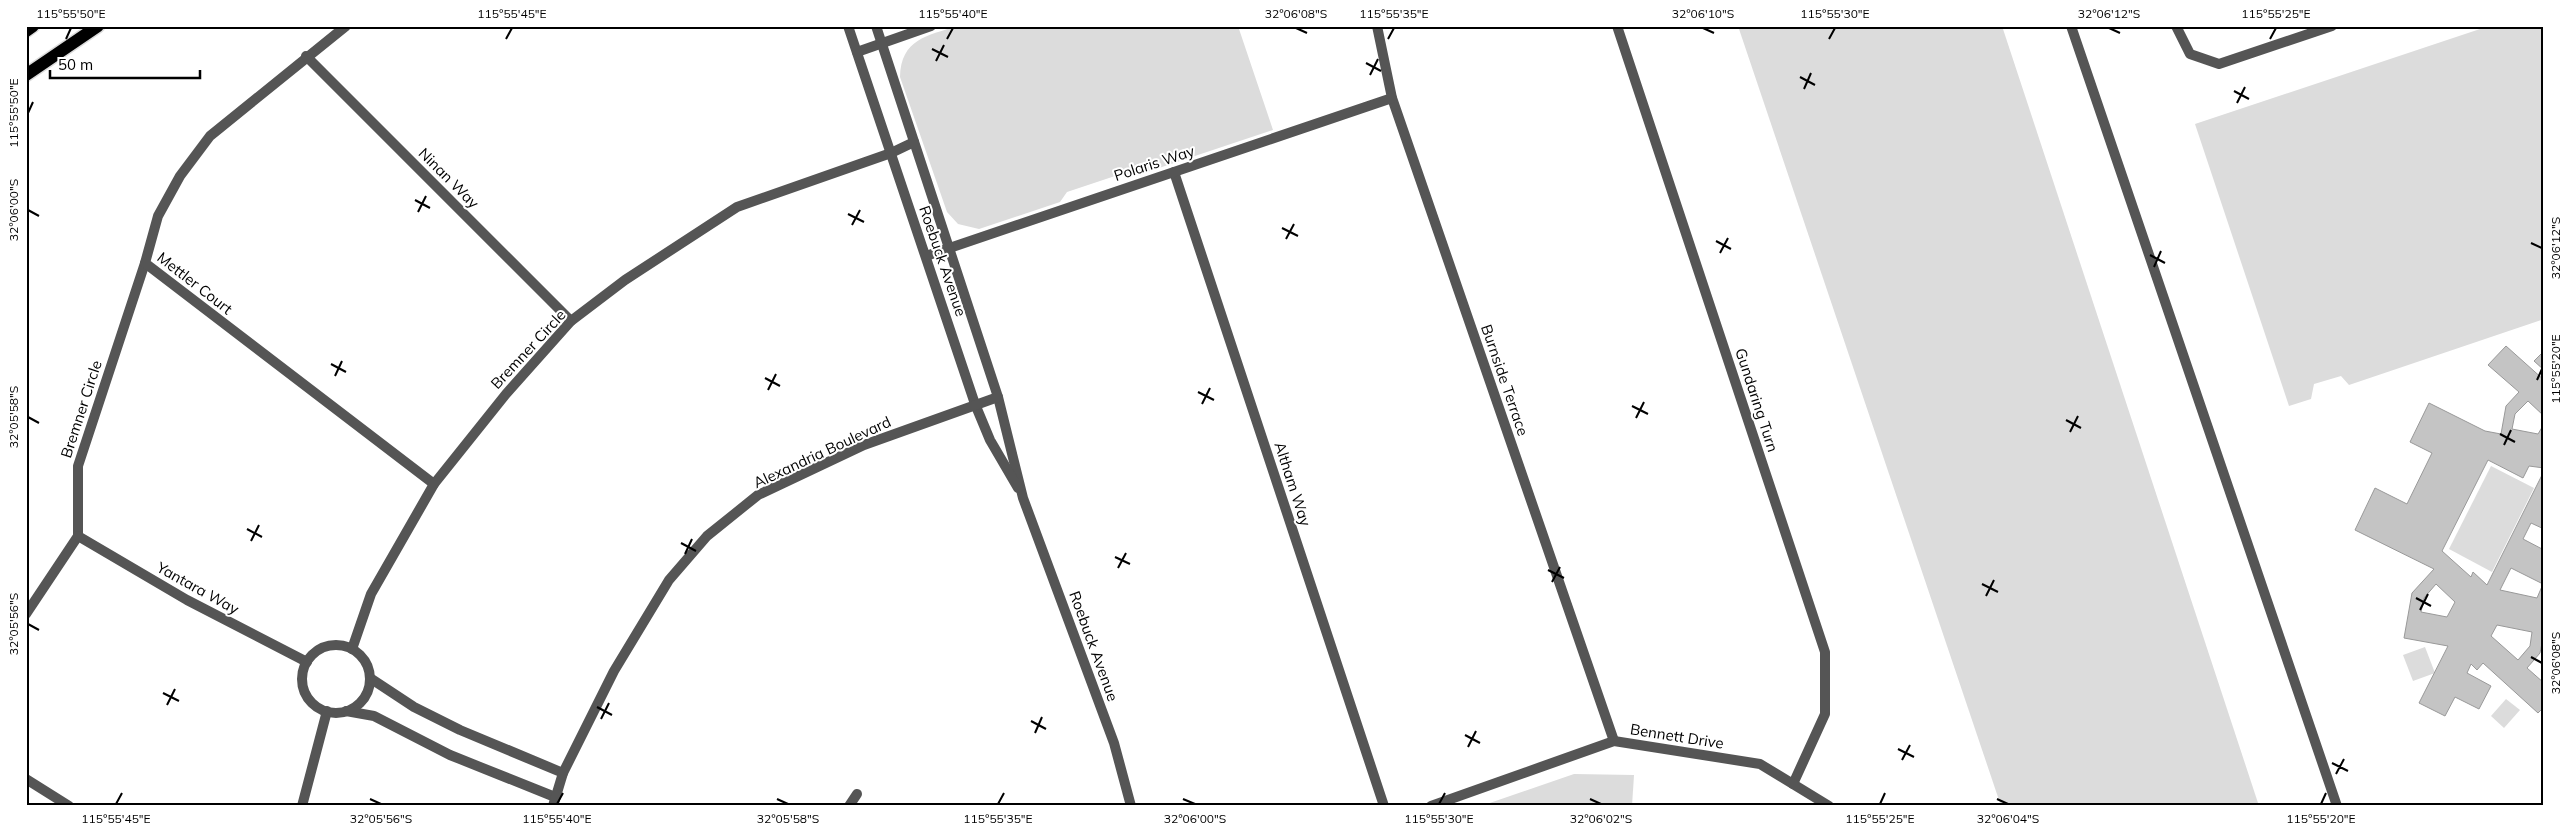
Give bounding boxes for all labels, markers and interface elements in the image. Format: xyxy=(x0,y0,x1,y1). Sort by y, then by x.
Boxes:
text: 115°55'50"E xyxy=(36,6,106,21)
text: 115°55'45"E xyxy=(477,6,547,21)
text: 115°55'40"E xyxy=(918,6,988,21)
text: 32°06'08"S xyxy=(1265,6,1327,21)
text: 115°55'35"E xyxy=(1359,6,1429,21)
text: 32°06'10"S xyxy=(1672,6,1734,21)
text: 115°55'30"E xyxy=(1800,6,1870,21)
text: 32°06'12"S xyxy=(2078,6,2140,21)
text: 115°55'25"E xyxy=(2241,6,2311,21)
scale bar xyxy=(50,48,200,80)
text: 50 m xyxy=(58,55,93,74)
text: 115°55'50"E xyxy=(6,78,21,148)
street label: Polaris Way xyxy=(1111,141,1197,185)
street label: Ninan Way xyxy=(415,144,483,212)
text: 32°06'00"S xyxy=(6,179,21,241)
street label: Roebuck Avenue xyxy=(915,203,971,319)
text: 32°06'12"S xyxy=(2548,217,2563,279)
street label: Mettler Court xyxy=(154,248,236,318)
street label: Bremner Circle xyxy=(486,305,570,393)
street label: Burnside Terrace xyxy=(1477,322,1533,438)
text: 115°55'20"E xyxy=(2548,334,2563,404)
street label: Gundaring Turn xyxy=(1731,346,1783,454)
street label: Bremner Circle xyxy=(56,358,106,460)
text: 32°05'58"S xyxy=(6,386,21,448)
street label: Alexandria Boulevard xyxy=(750,412,894,492)
street label: Altham Way xyxy=(1270,439,1316,529)
street label: Yantara Way xyxy=(153,557,242,618)
street label: Roebuck Avenue xyxy=(1065,588,1123,704)
text: 32°05'56"S xyxy=(6,593,21,655)
text: 32°06'08"S xyxy=(2548,632,2563,694)
street label: Bennett Drive xyxy=(1629,719,1725,753)
text: 115°55'45"E xyxy=(81,811,151,826)
text: 32°05'56"S xyxy=(350,811,412,826)
text: 115°55'40"E xyxy=(522,811,592,826)
text: 32°05'58"S xyxy=(757,811,819,826)
text: 115°55'35"E xyxy=(963,811,1033,826)
text: 32°06'00"S xyxy=(1164,811,1226,826)
text: 115°55'30"E xyxy=(1404,811,1474,826)
text: 32°06'02"S xyxy=(1570,811,1632,826)
text: 115°55'25"E xyxy=(1845,811,1915,826)
text: 32°06'04"S xyxy=(1977,811,2039,826)
text: 115°55'20"E xyxy=(2286,811,2356,826)

